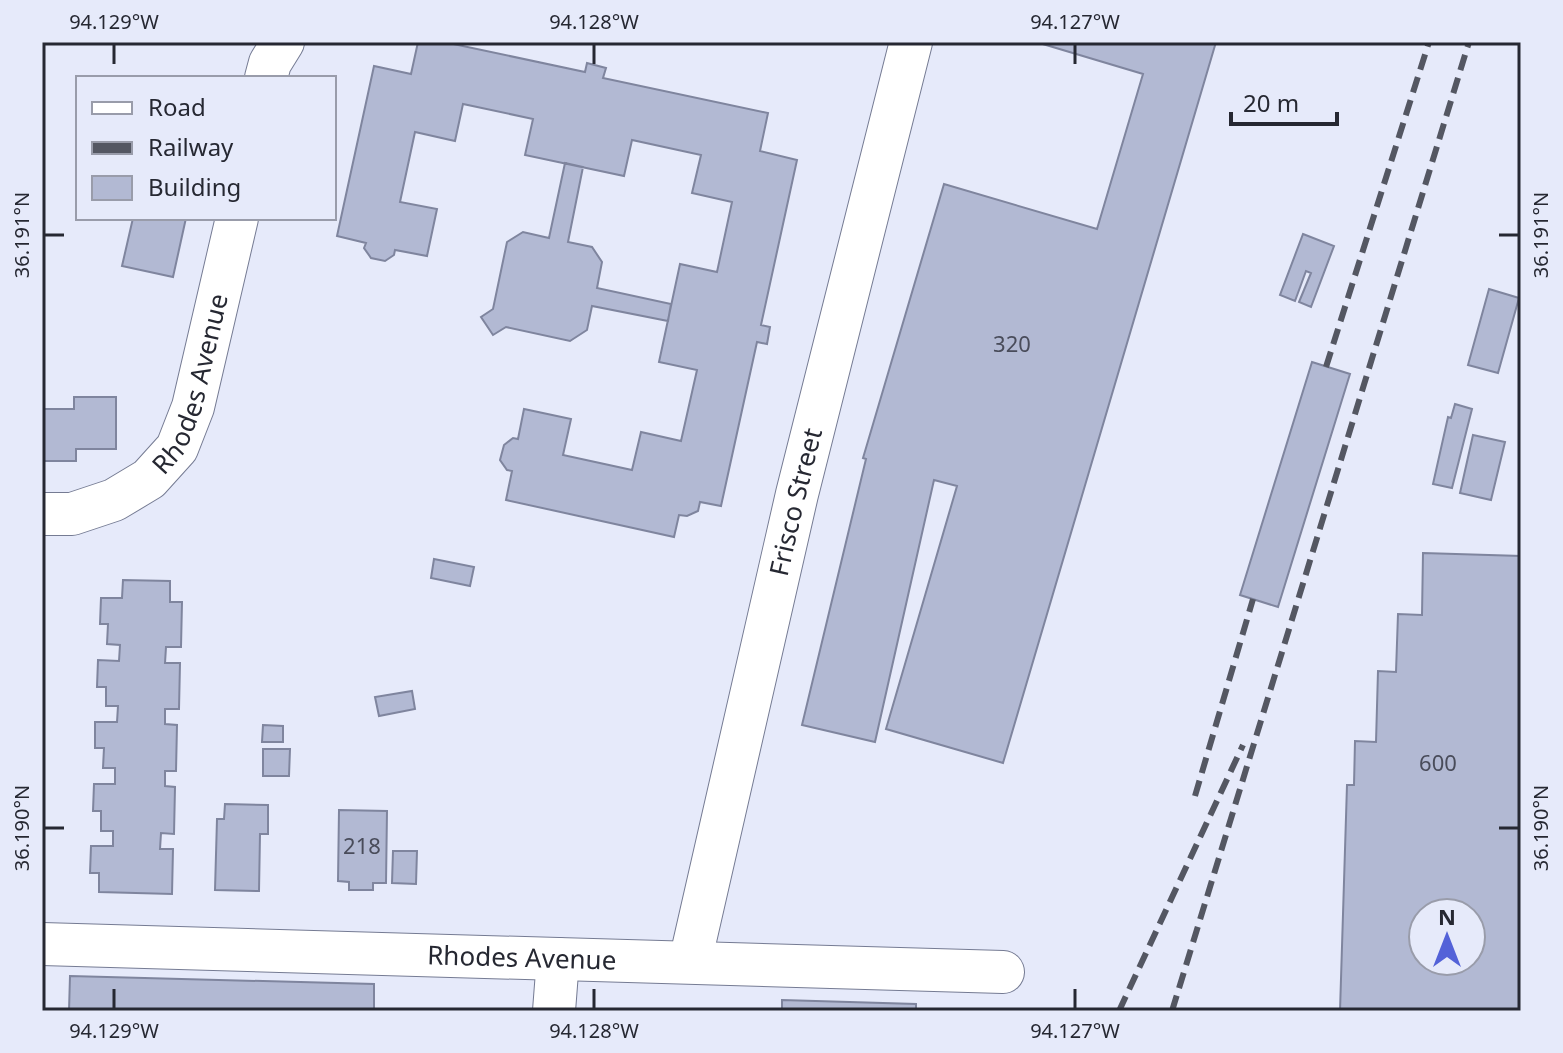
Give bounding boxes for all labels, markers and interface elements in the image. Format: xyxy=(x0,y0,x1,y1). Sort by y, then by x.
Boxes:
text: 94.129°W xyxy=(69,8,159,35)
text: 94.128°W xyxy=(549,8,639,35)
text: 94.127°W xyxy=(1030,8,1120,35)
legend xyxy=(76,76,336,220)
scale bar xyxy=(1231,76,1337,126)
text: 20 m xyxy=(1243,86,1299,119)
text: Road xyxy=(148,90,206,123)
text: Railway xyxy=(148,130,234,163)
text: Building xyxy=(148,170,241,203)
text: 36.191°N xyxy=(8,192,35,278)
text: 36.191°N xyxy=(1527,192,1554,278)
street label: Rhodes Avenue xyxy=(143,290,236,481)
house number: 320 xyxy=(993,328,1031,358)
street label: Frisco Street xyxy=(760,424,830,579)
house number: 600 xyxy=(1419,747,1457,777)
text: 36.190°N xyxy=(8,785,35,871)
text: 36.190°N xyxy=(1527,785,1554,871)
house number: 218 xyxy=(343,830,381,860)
north arrow xyxy=(1407,897,1487,977)
text: N xyxy=(1438,901,1456,931)
street label: Rhodes Avenue xyxy=(427,936,617,978)
text: 94.129°W xyxy=(69,1017,159,1044)
text: 94.128°W xyxy=(549,1017,639,1044)
text: 94.127°W xyxy=(1030,1017,1120,1044)

